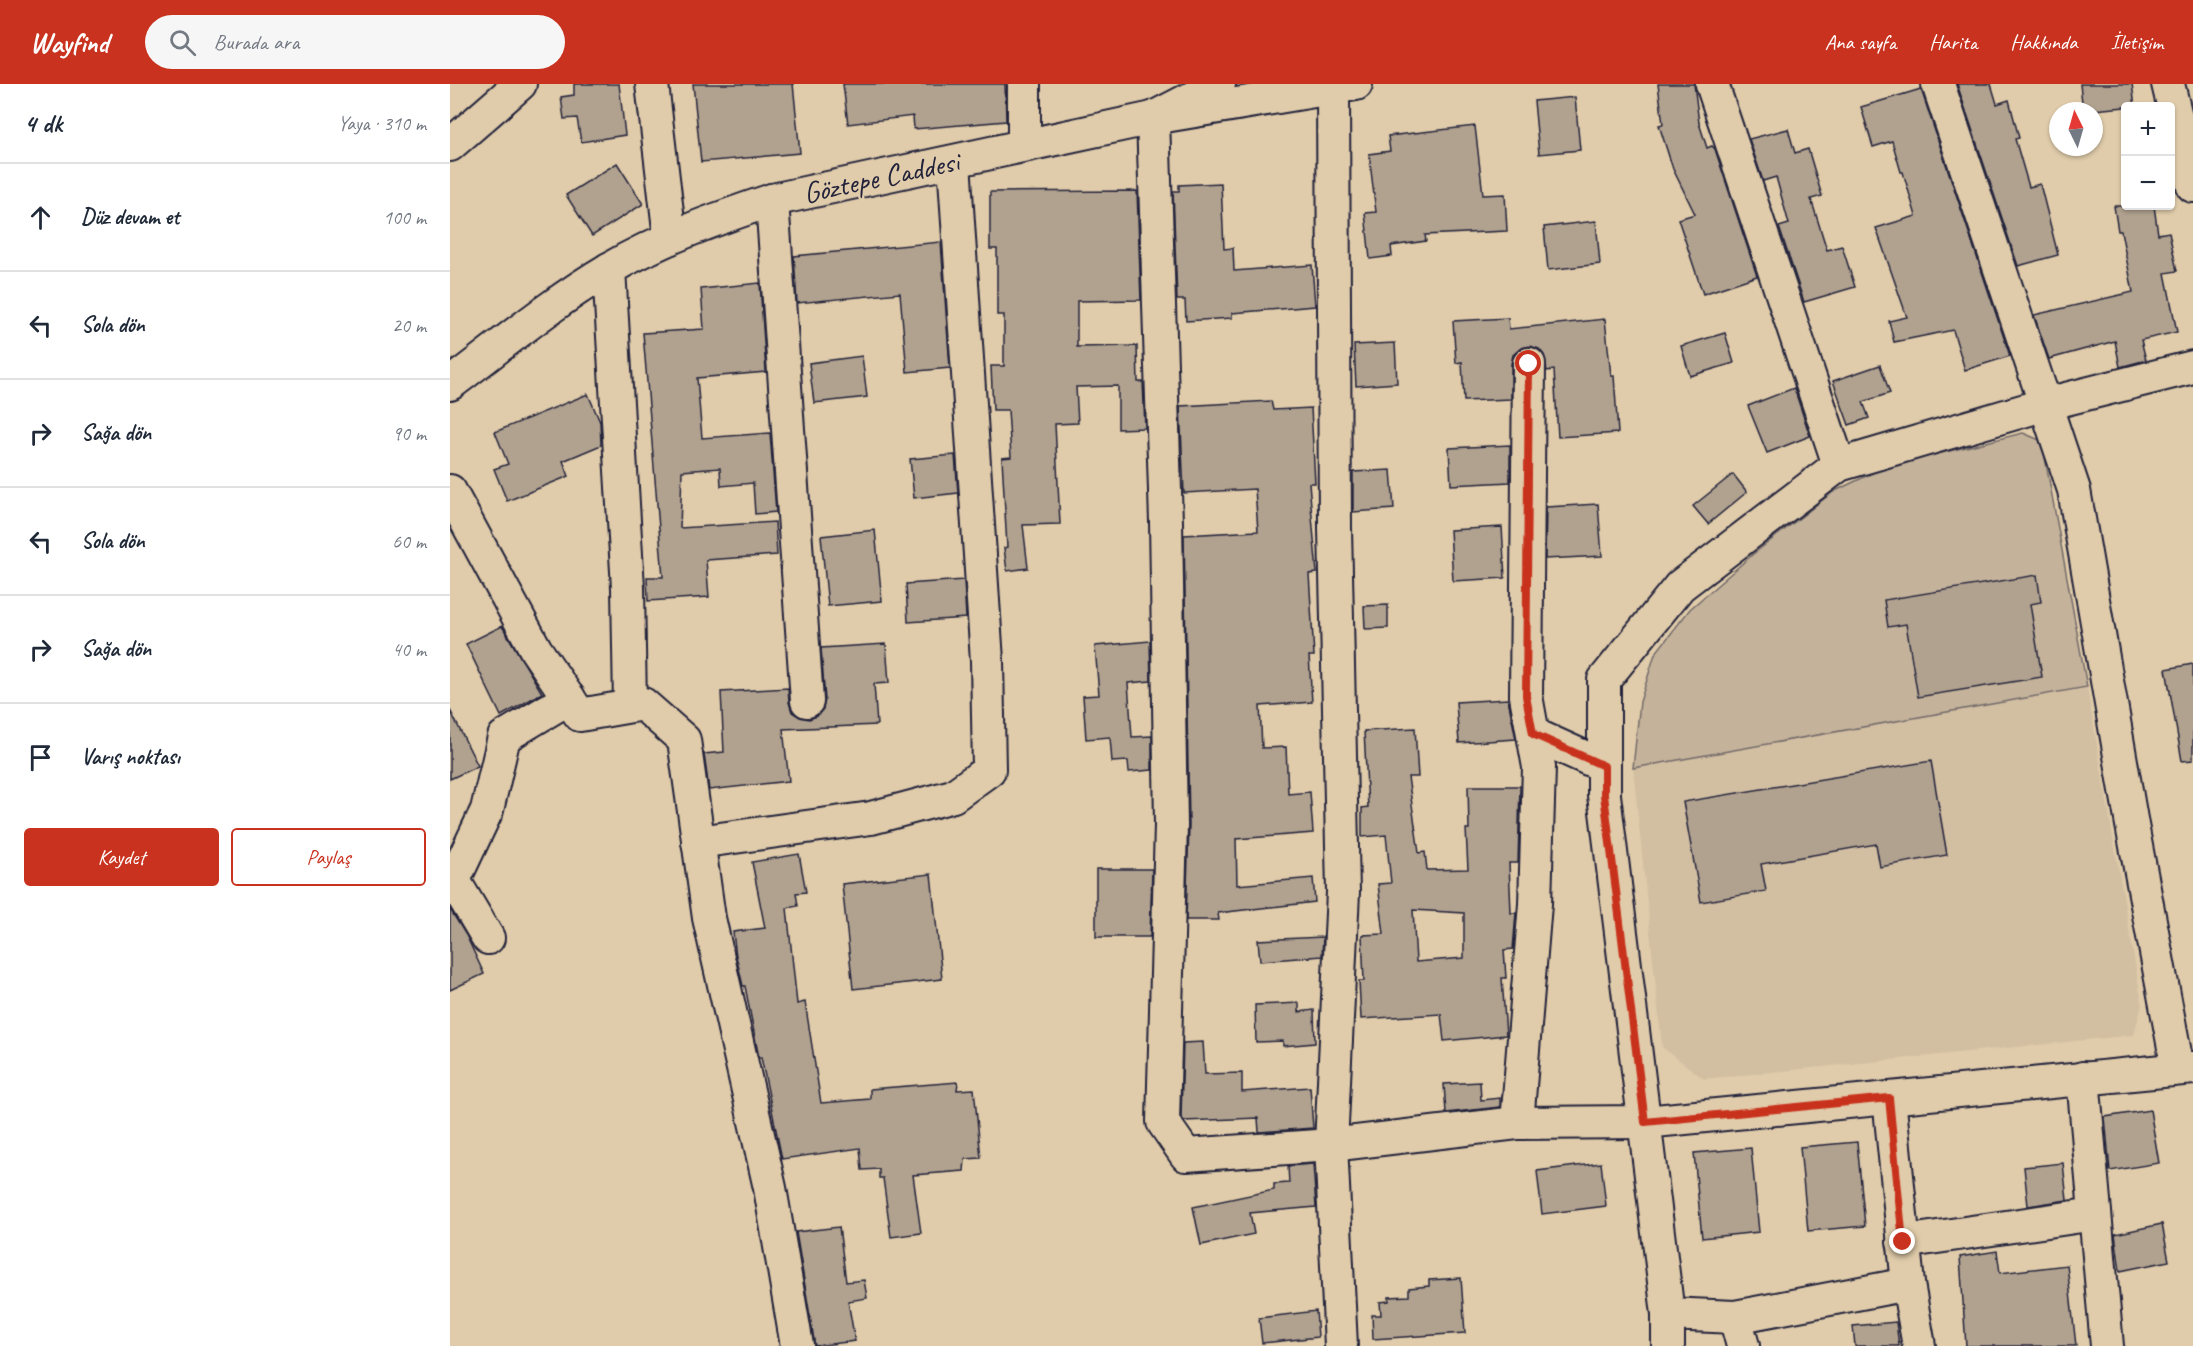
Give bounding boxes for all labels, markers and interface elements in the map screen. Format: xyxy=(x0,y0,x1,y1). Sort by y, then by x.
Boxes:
search box xyxy=(145,15,565,69)
text: Wayfind xyxy=(30,25,109,60)
icon: search xyxy=(166,26,199,59)
text: Burada ara xyxy=(214,28,299,56)
text: Ana sayfa xyxy=(1825,29,1896,55)
text: Harita xyxy=(1929,29,1977,55)
text: Hakkında xyxy=(2010,29,2078,55)
text: İletişim xyxy=(2111,29,2163,55)
north arrow xyxy=(2049,102,2103,156)
map controls xyxy=(2121,102,2175,210)
button: + xyxy=(2121,102,2175,156)
text: 4 dk xyxy=(24,107,62,140)
text: Yaya · 310 m xyxy=(338,111,426,136)
street label: Göztepe Caddesi xyxy=(800,141,966,212)
button: − xyxy=(2121,156,2175,210)
icon: ahead xyxy=(24,201,57,234)
text: Düz devam et xyxy=(81,203,179,231)
text: 100 m xyxy=(383,205,426,230)
icon: left xyxy=(24,309,57,342)
text: Sola dön xyxy=(81,311,145,339)
text: 20 m xyxy=(392,313,426,338)
route start xyxy=(1515,350,1541,376)
icon: right xyxy=(24,417,57,450)
text: Sağa dön xyxy=(81,419,151,447)
text: 90 m xyxy=(392,421,426,446)
icon: left xyxy=(24,525,57,558)
text: Sola dön xyxy=(81,527,145,555)
text: 60 m xyxy=(392,529,426,554)
icon: right xyxy=(24,633,57,666)
text: Sağa dön xyxy=(81,635,151,663)
text: 40 m xyxy=(392,637,426,662)
icon: arrive xyxy=(24,741,57,774)
text: Varış noktası xyxy=(81,743,180,771)
button: Kaydet xyxy=(24,828,219,886)
button: Paylaş xyxy=(231,828,426,886)
route end xyxy=(1889,1228,1915,1254)

